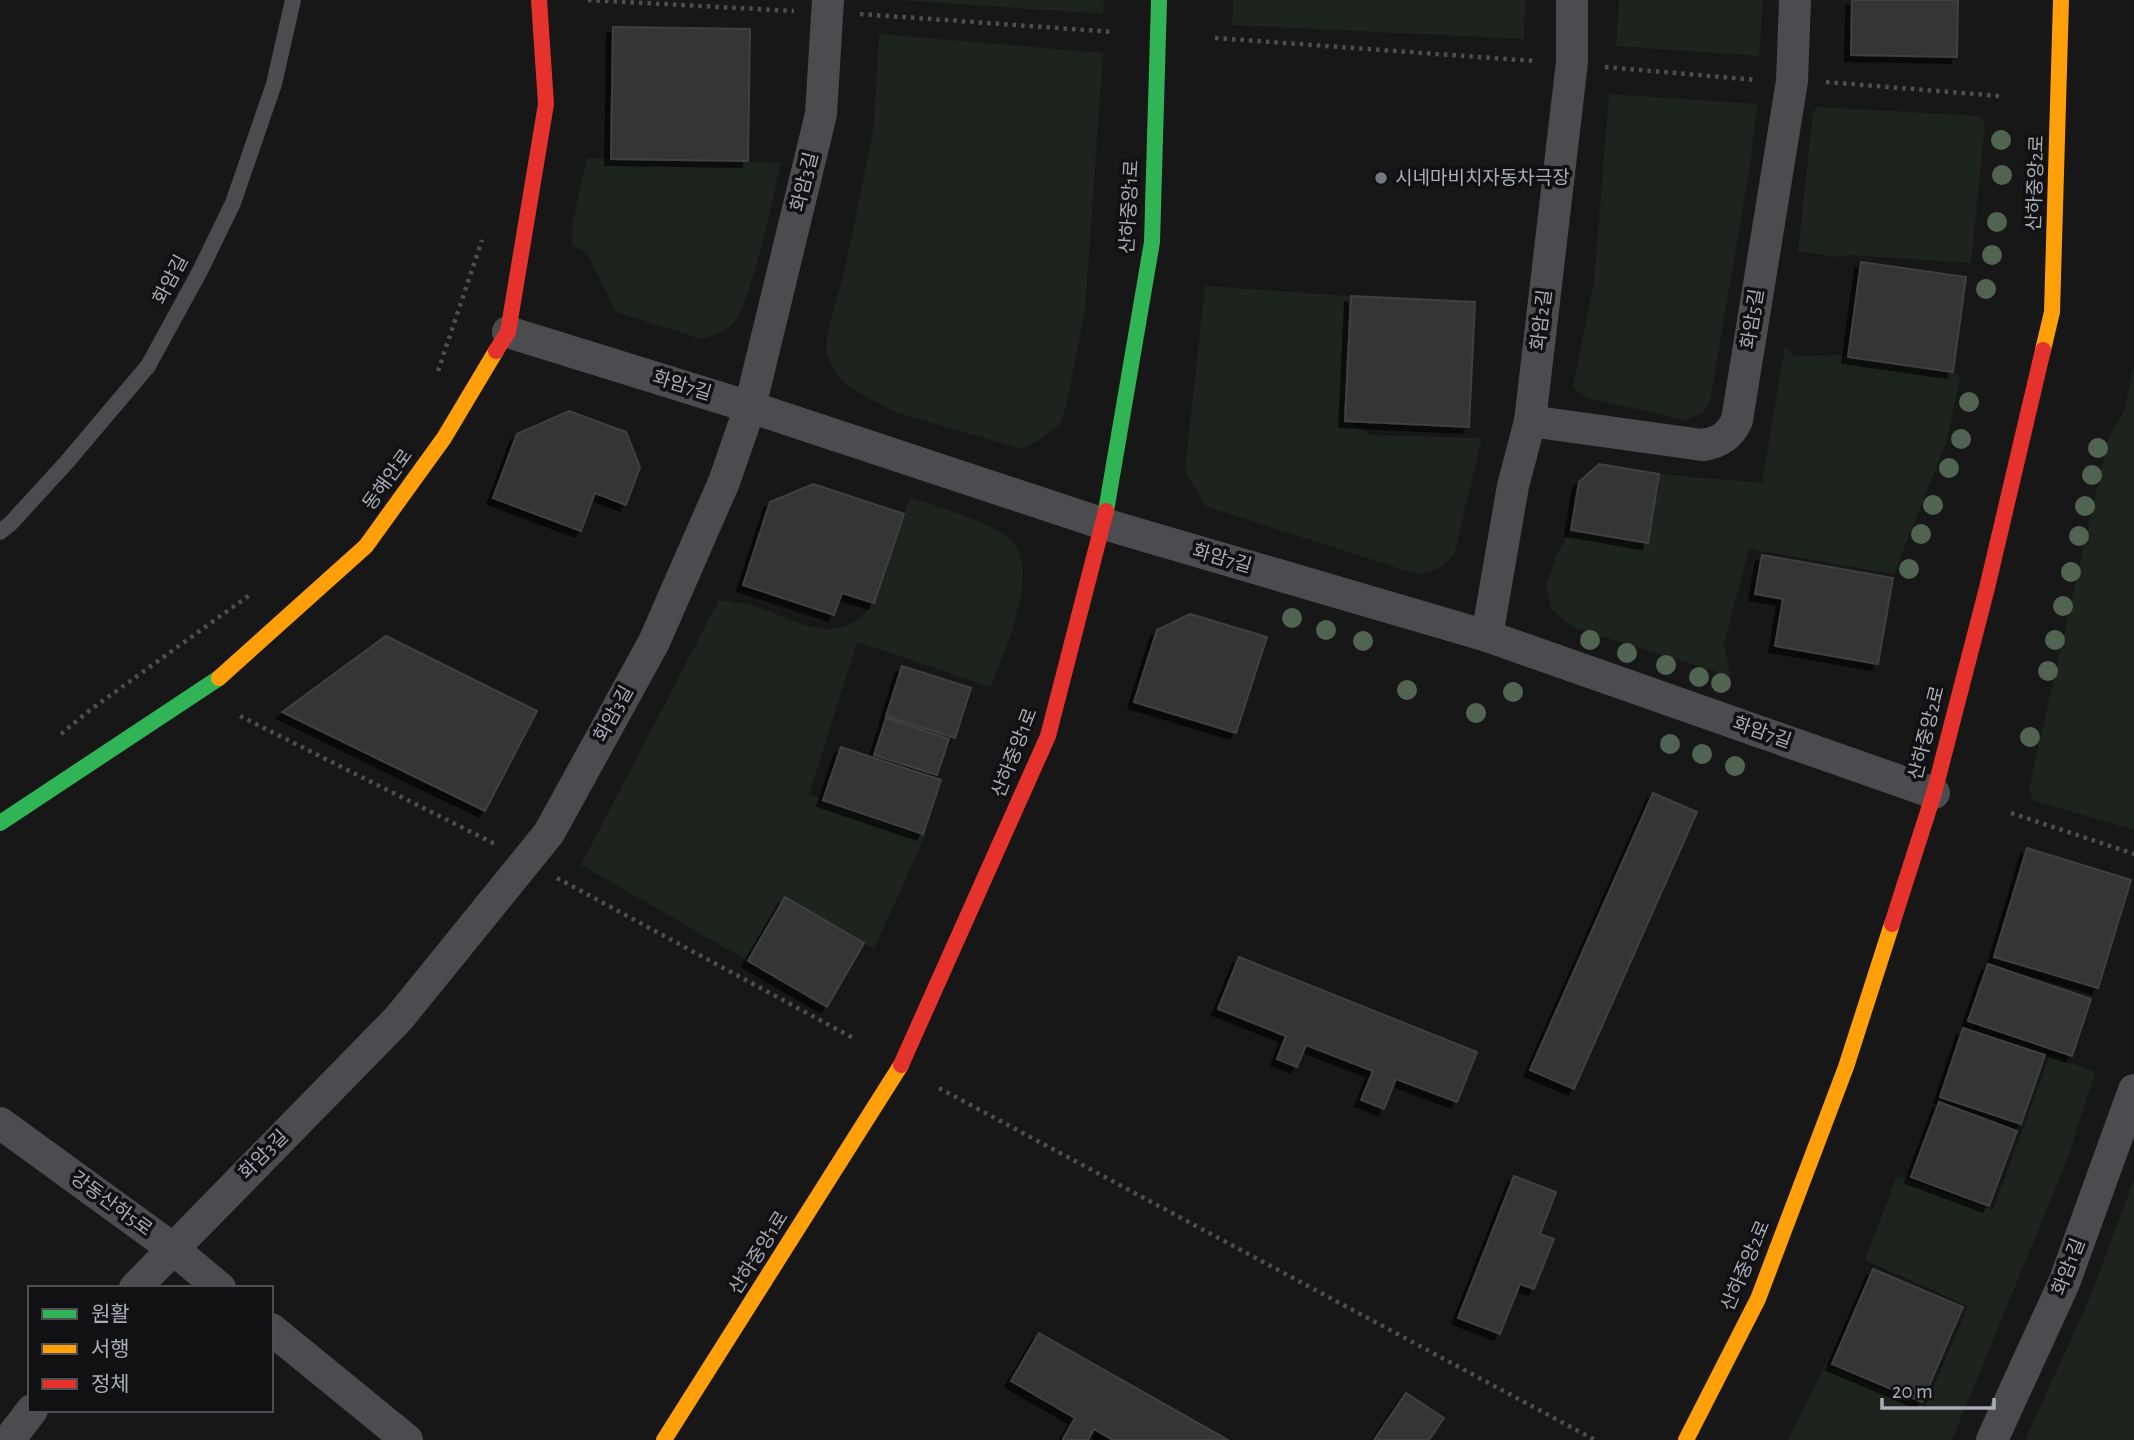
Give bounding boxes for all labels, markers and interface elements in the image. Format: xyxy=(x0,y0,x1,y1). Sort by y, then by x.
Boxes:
street label: 산하중앙2로 xyxy=(2024,135,2047,231)
street label: 화암3길 xyxy=(788,150,822,214)
street label: 산하중앙1로 xyxy=(1117,160,1142,254)
place label: 시네마비치자동차극장 xyxy=(1395,168,1570,188)
marker: 시네마비치자동차극장 xyxy=(1373,170,1389,186)
street label: 화암길 xyxy=(149,252,192,308)
street label: 화암2길 xyxy=(1528,288,1555,351)
street label: 화암5길 xyxy=(1738,288,1767,350)
street label: 화암7길 xyxy=(650,367,714,404)
street label: 동해안로 xyxy=(359,446,416,514)
street label: 화암7길 xyxy=(1190,541,1254,576)
street label: 화암3길 xyxy=(590,683,637,745)
street label: 산하중앙2로 xyxy=(1905,684,1948,782)
street label: 산하중앙1로 xyxy=(988,705,1041,800)
street label: 화암7길 xyxy=(1730,713,1794,752)
street label: 화암3길 xyxy=(235,1126,292,1183)
street label: 강동산하5로 xyxy=(67,1167,156,1240)
street label: 산하중앙1로 xyxy=(725,1208,792,1298)
street label: 산하중앙2로 xyxy=(1718,1218,1774,1314)
street label: 화암1길 xyxy=(2049,1236,2088,1298)
legend xyxy=(28,1286,273,1412)
text: 원활 xyxy=(91,1303,130,1325)
text: 서행 xyxy=(91,1338,130,1360)
scale bar xyxy=(1882,1366,1994,1410)
text: 정체 xyxy=(91,1373,130,1395)
text: 20 m xyxy=(1892,1381,1933,1402)

